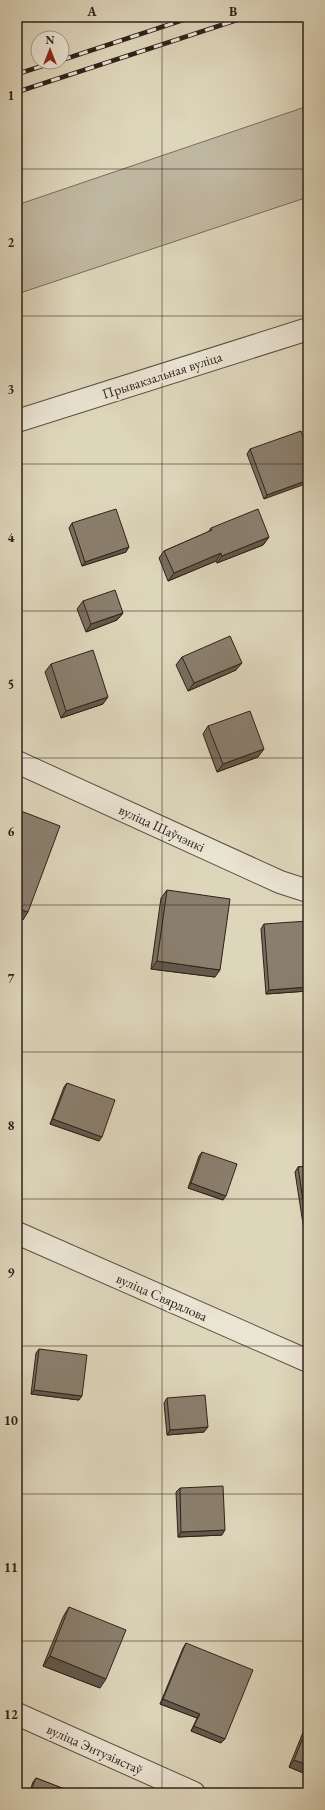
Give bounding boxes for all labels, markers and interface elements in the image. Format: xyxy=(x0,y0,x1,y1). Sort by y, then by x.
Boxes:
text: A xyxy=(86,3,97,20)
text: B xyxy=(229,3,237,20)
north arrow xyxy=(30,30,70,70)
text: N xyxy=(46,33,55,47)
text: 1 xyxy=(8,87,15,104)
text: 2 xyxy=(8,234,15,251)
street label: Прывакзальная вуліца xyxy=(100,347,225,403)
text: 3 xyxy=(8,381,15,398)
text: 4 xyxy=(8,529,15,546)
text: 5 xyxy=(8,676,14,693)
street label: вуліца Шаўчэнкі xyxy=(116,800,208,856)
text: 6 xyxy=(8,823,15,840)
text: 7 xyxy=(8,970,15,987)
text: 8 xyxy=(8,1117,15,1134)
text: 9 xyxy=(8,1264,15,1281)
street label: вуліца Свярдлова xyxy=(114,1269,211,1325)
text: 10 xyxy=(4,1412,18,1429)
text: 11 xyxy=(4,1559,18,1576)
text: 12 xyxy=(4,1706,18,1723)
street label: вуліца Энтузіястаў xyxy=(44,1720,147,1779)

